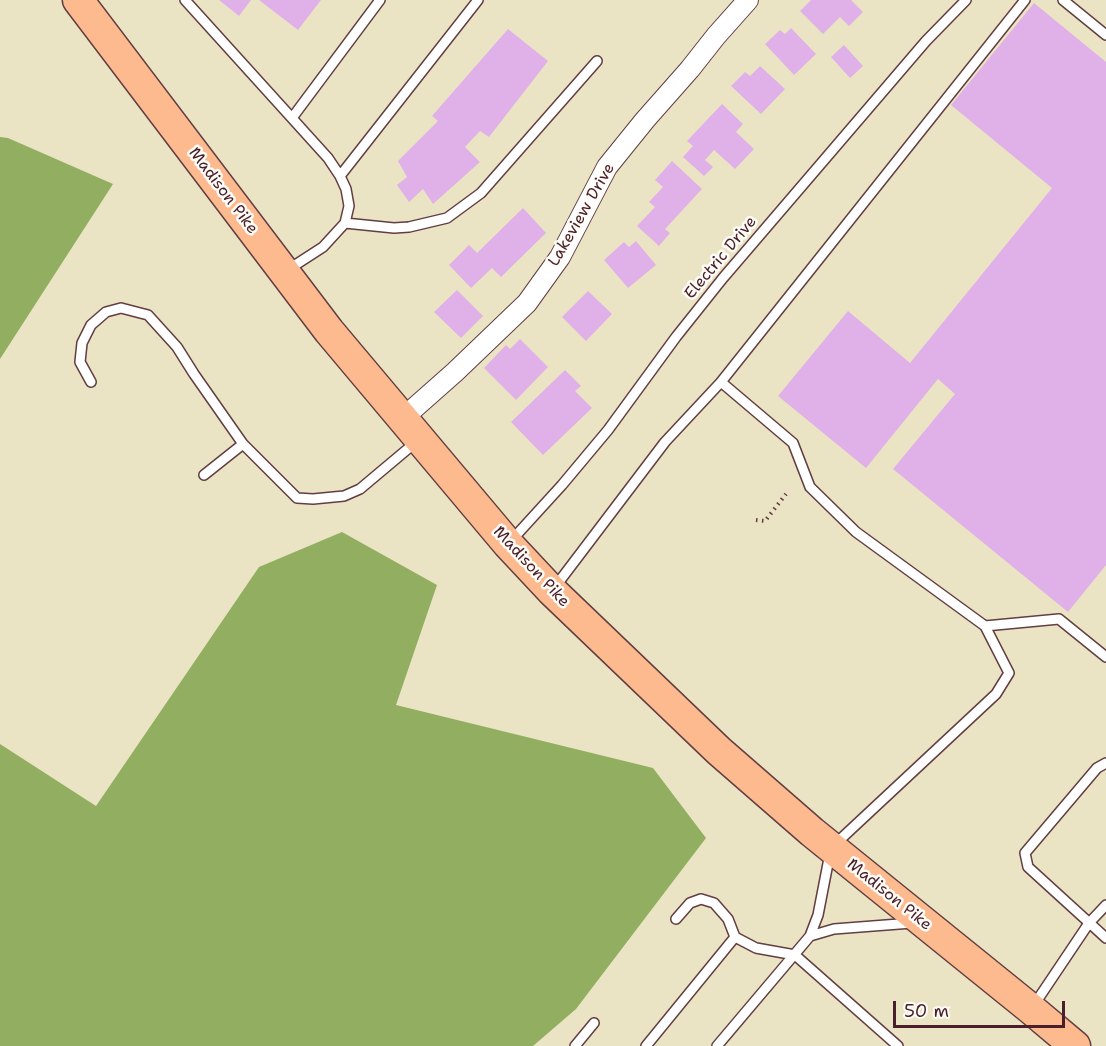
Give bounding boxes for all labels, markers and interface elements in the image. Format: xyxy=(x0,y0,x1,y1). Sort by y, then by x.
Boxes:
street label: Madison Pike xyxy=(184,144,262,238)
street label: Lakeview Drive xyxy=(545,160,619,270)
street label: Electric Drive xyxy=(681,213,761,303)
street label: Madison Pike xyxy=(489,523,573,611)
street label: Madison Pike xyxy=(843,855,935,935)
scale bar xyxy=(896,989,1068,1027)
text: 50 m xyxy=(904,999,949,1023)

